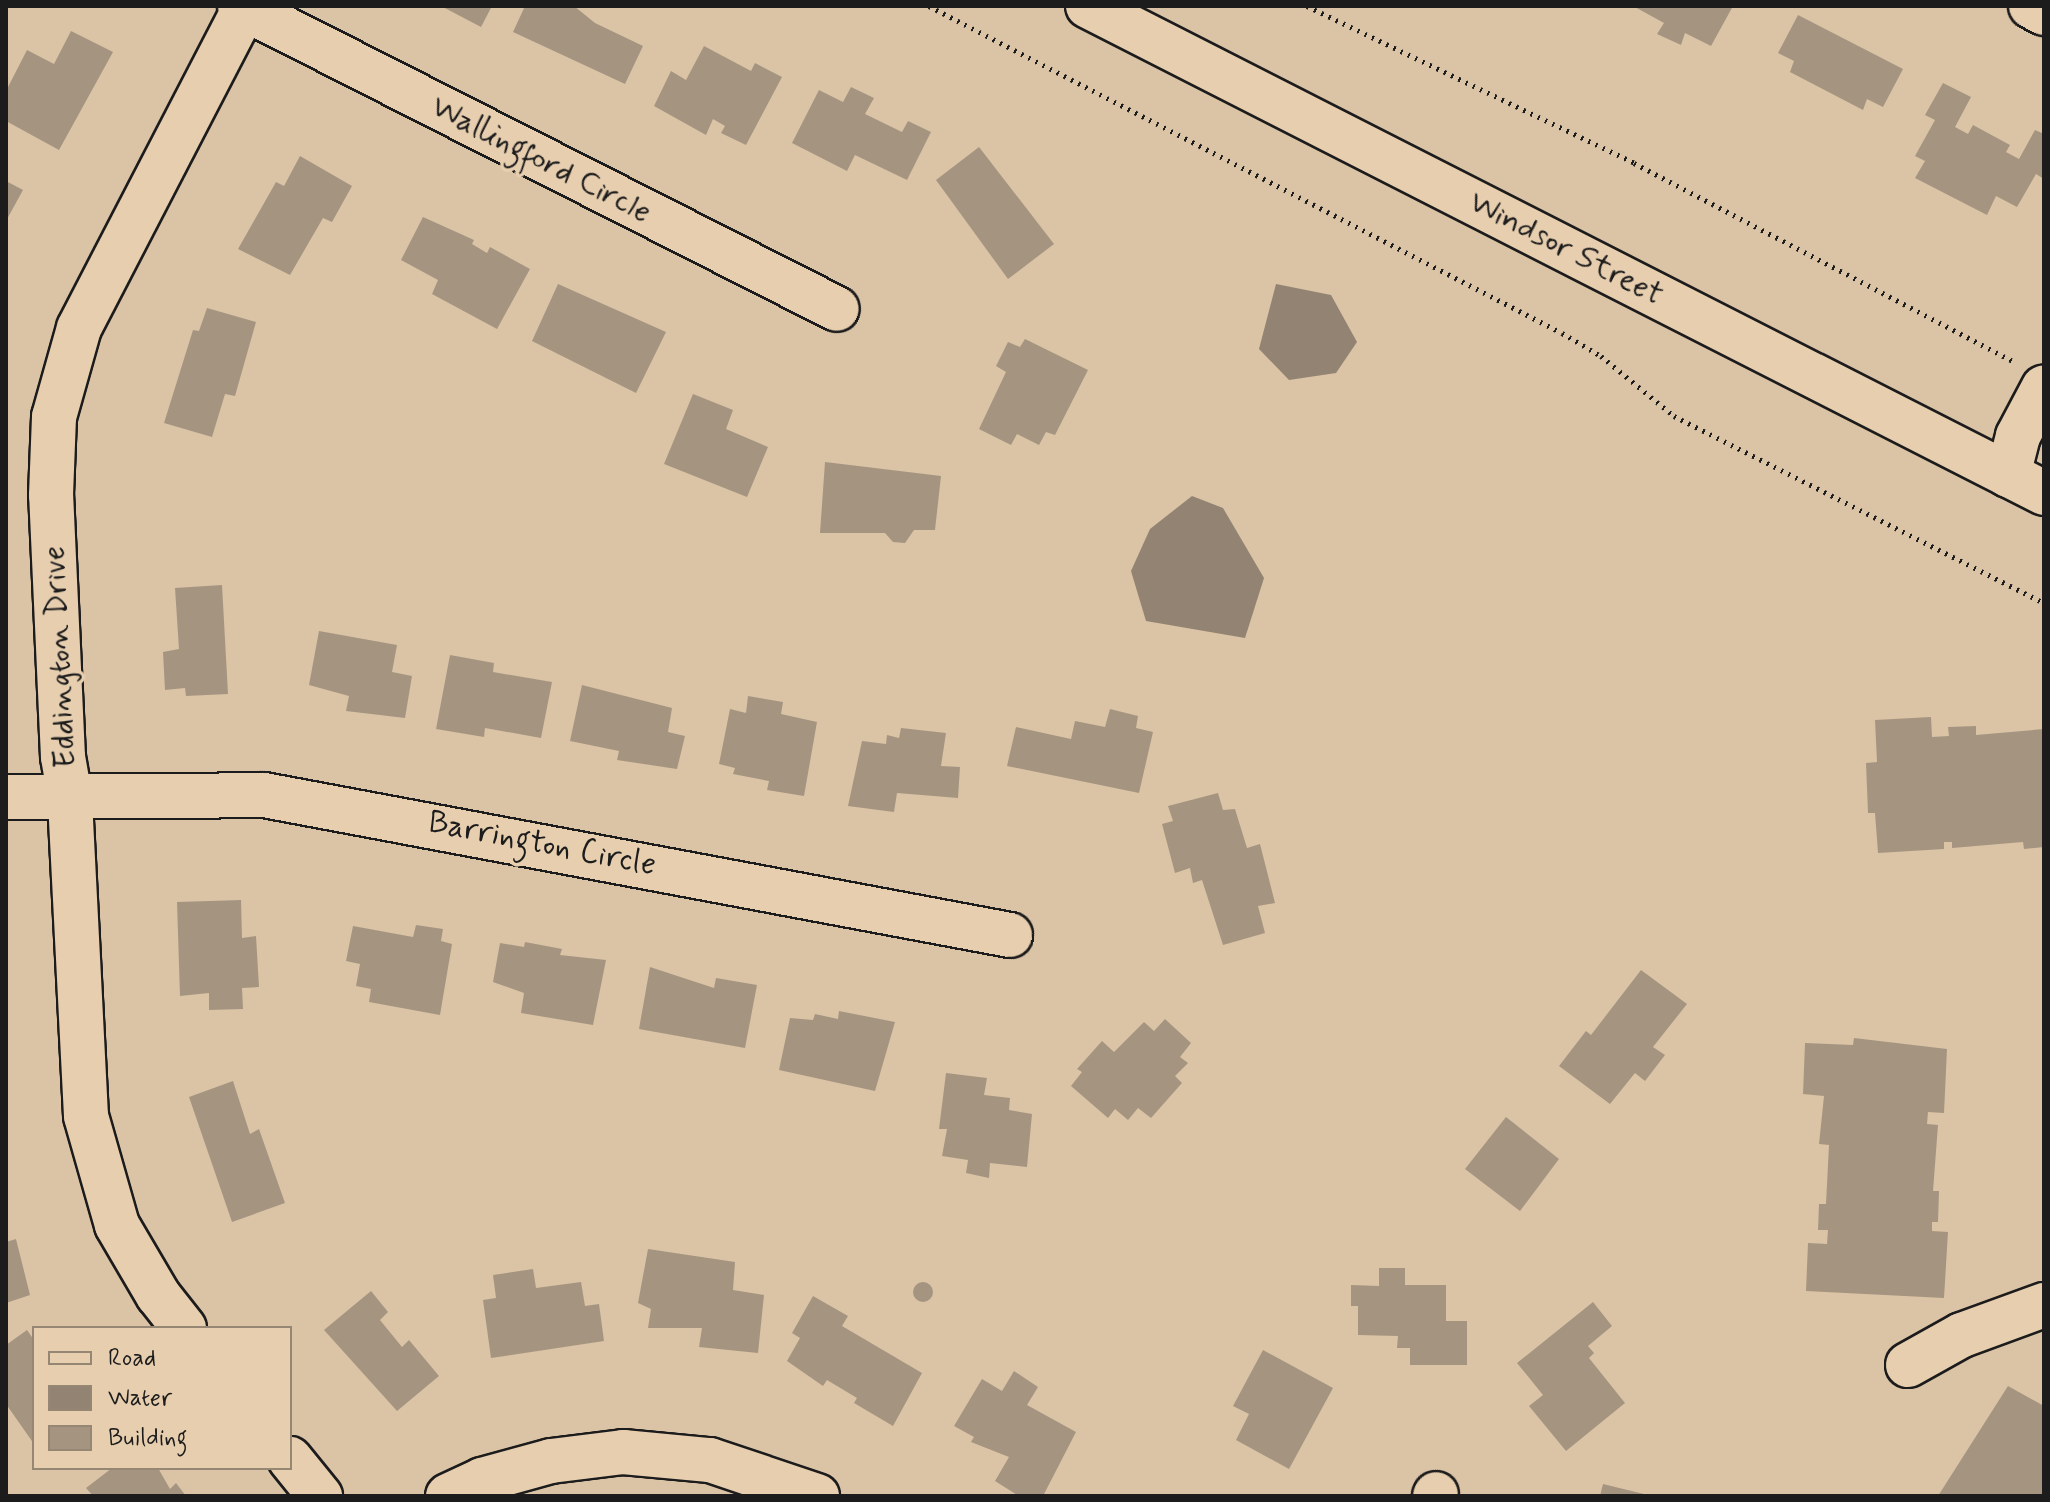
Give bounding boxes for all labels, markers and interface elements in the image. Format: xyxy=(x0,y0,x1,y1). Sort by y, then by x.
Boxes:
street label: Wallingford Circle xyxy=(424,88,658,232)
street label: Windsor Street xyxy=(1463,184,1669,314)
street label: Eddington Drive xyxy=(35,545,85,769)
street label: Barrington Circle xyxy=(424,803,660,885)
legend xyxy=(32,1326,292,1470)
text: Road xyxy=(108,1343,156,1374)
text: Water xyxy=(108,1383,172,1414)
text: Building xyxy=(108,1423,188,1454)

